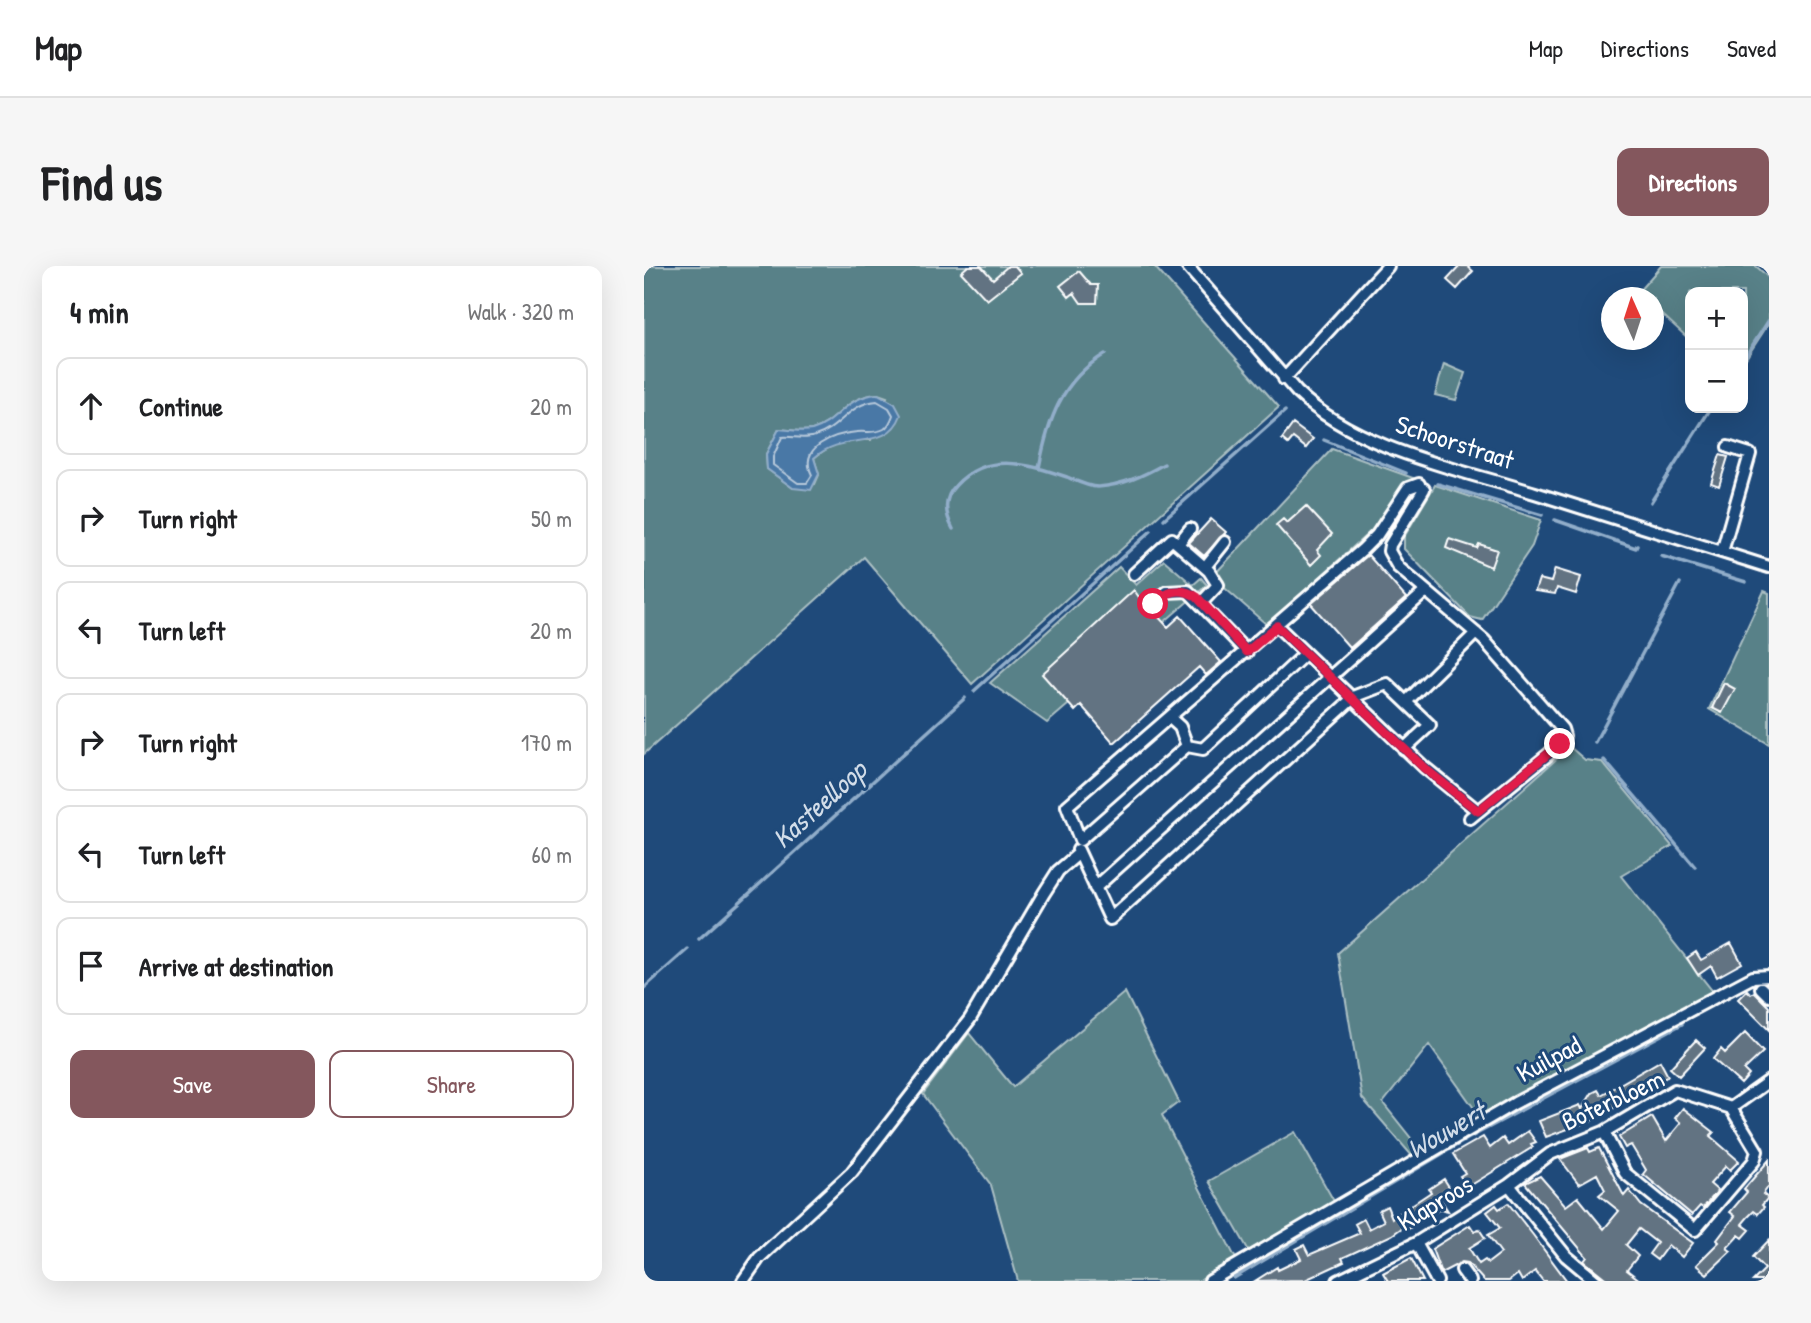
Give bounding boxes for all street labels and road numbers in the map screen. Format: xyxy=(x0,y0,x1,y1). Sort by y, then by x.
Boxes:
street label: Schoorstraat xyxy=(1392,406,1520,477)
street label: Kuilpad xyxy=(1510,1027,1587,1090)
street label: Boterbloem xyxy=(1556,1061,1670,1138)
street label: Klaproos xyxy=(1390,1166,1479,1239)

